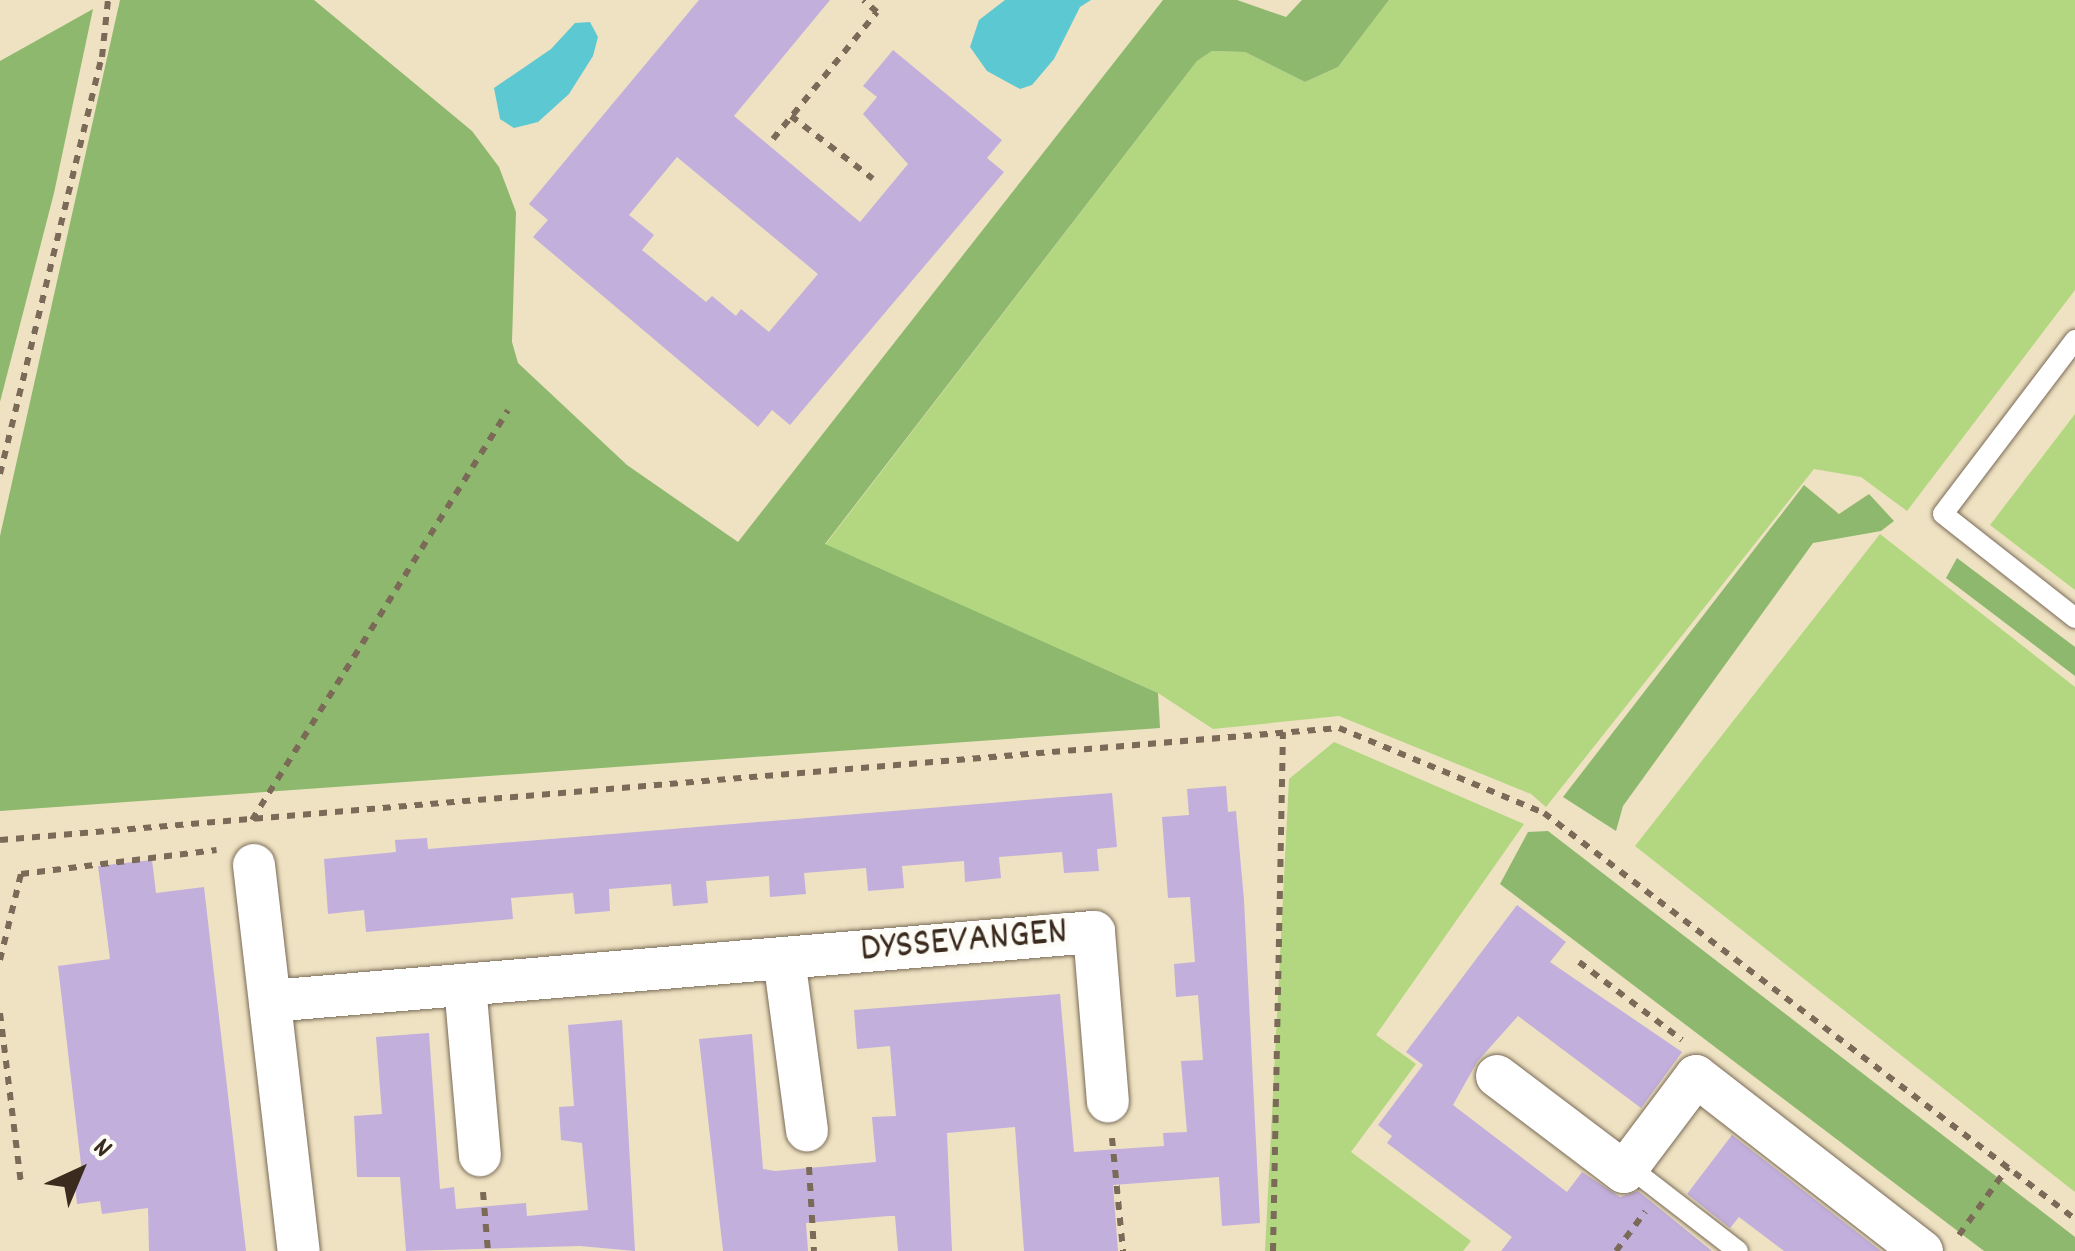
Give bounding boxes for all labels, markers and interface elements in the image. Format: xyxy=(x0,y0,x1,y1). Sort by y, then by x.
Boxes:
street label: DYSSEVANGEN xyxy=(858,910,1070,976)
north arrow xyxy=(30,1121,130,1221)
text: N xyxy=(82,1130,120,1169)

